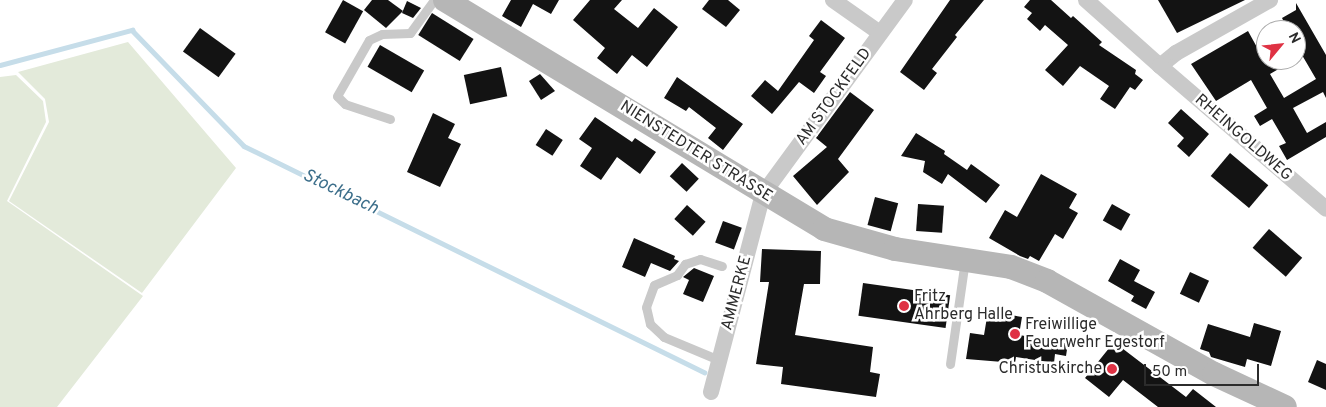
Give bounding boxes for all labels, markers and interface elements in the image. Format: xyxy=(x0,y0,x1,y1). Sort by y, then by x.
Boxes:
north arrow xyxy=(1256,20,1306,70)
text: N xyxy=(1284,30,1304,47)
street label: AM STOCKFELD xyxy=(792,45,876,149)
street label: RHEINGOLDWEG xyxy=(1191,91,1295,185)
street label: NIENSTEDTER STRASSE xyxy=(616,97,776,207)
water label: Stockbach xyxy=(299,165,381,221)
street label: AMMERKE xyxy=(718,254,756,332)
place label: Fritz Ahrberg Halle xyxy=(914,287,1013,325)
marker: Fritz Ahrberg Halle xyxy=(898,300,910,312)
place label: Freiwillige Feuerwehr Egestorf xyxy=(1025,315,1165,353)
marker: Freiwillige Feuerwehr Egestorf xyxy=(1009,328,1021,340)
scale bar xyxy=(1146,354,1261,386)
place label: Christuskirche xyxy=(998,359,1102,379)
marker: Christuskirche xyxy=(1106,363,1118,375)
text: 50 m xyxy=(1152,363,1187,382)

